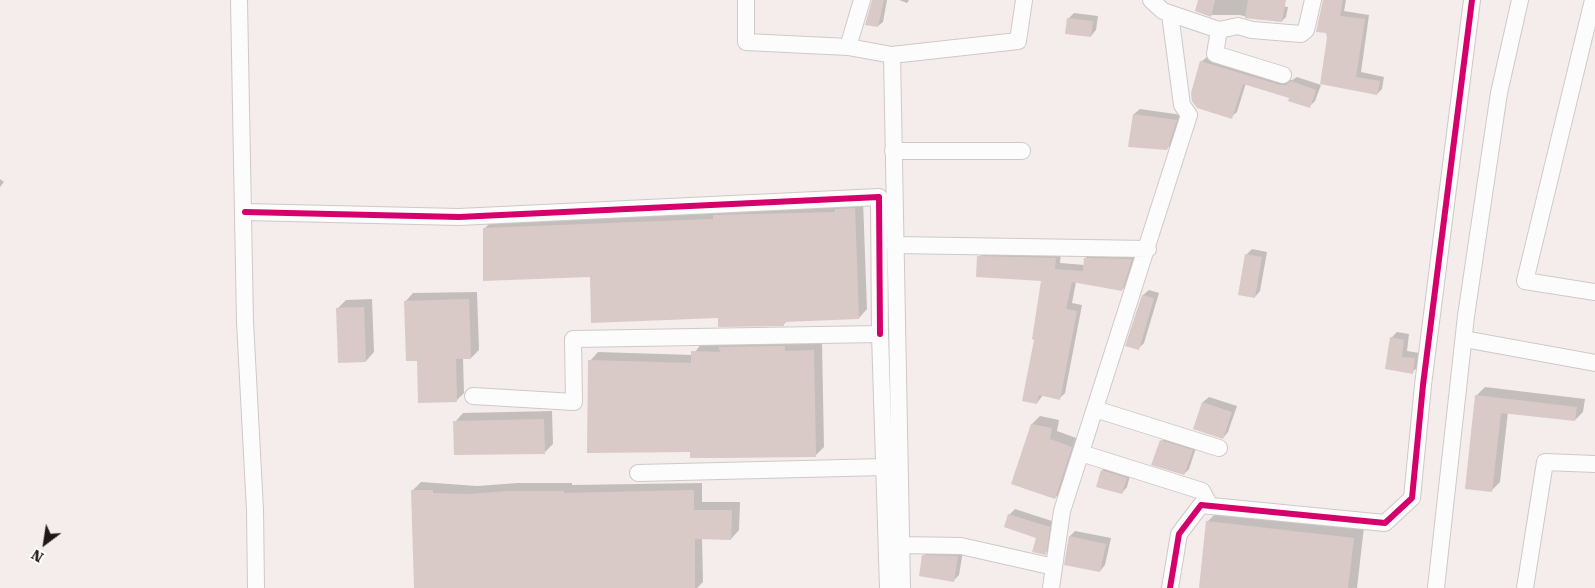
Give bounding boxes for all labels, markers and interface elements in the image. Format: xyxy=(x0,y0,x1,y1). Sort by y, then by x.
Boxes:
north arrow xyxy=(20,518,70,568)
text: N xyxy=(29,546,46,565)

